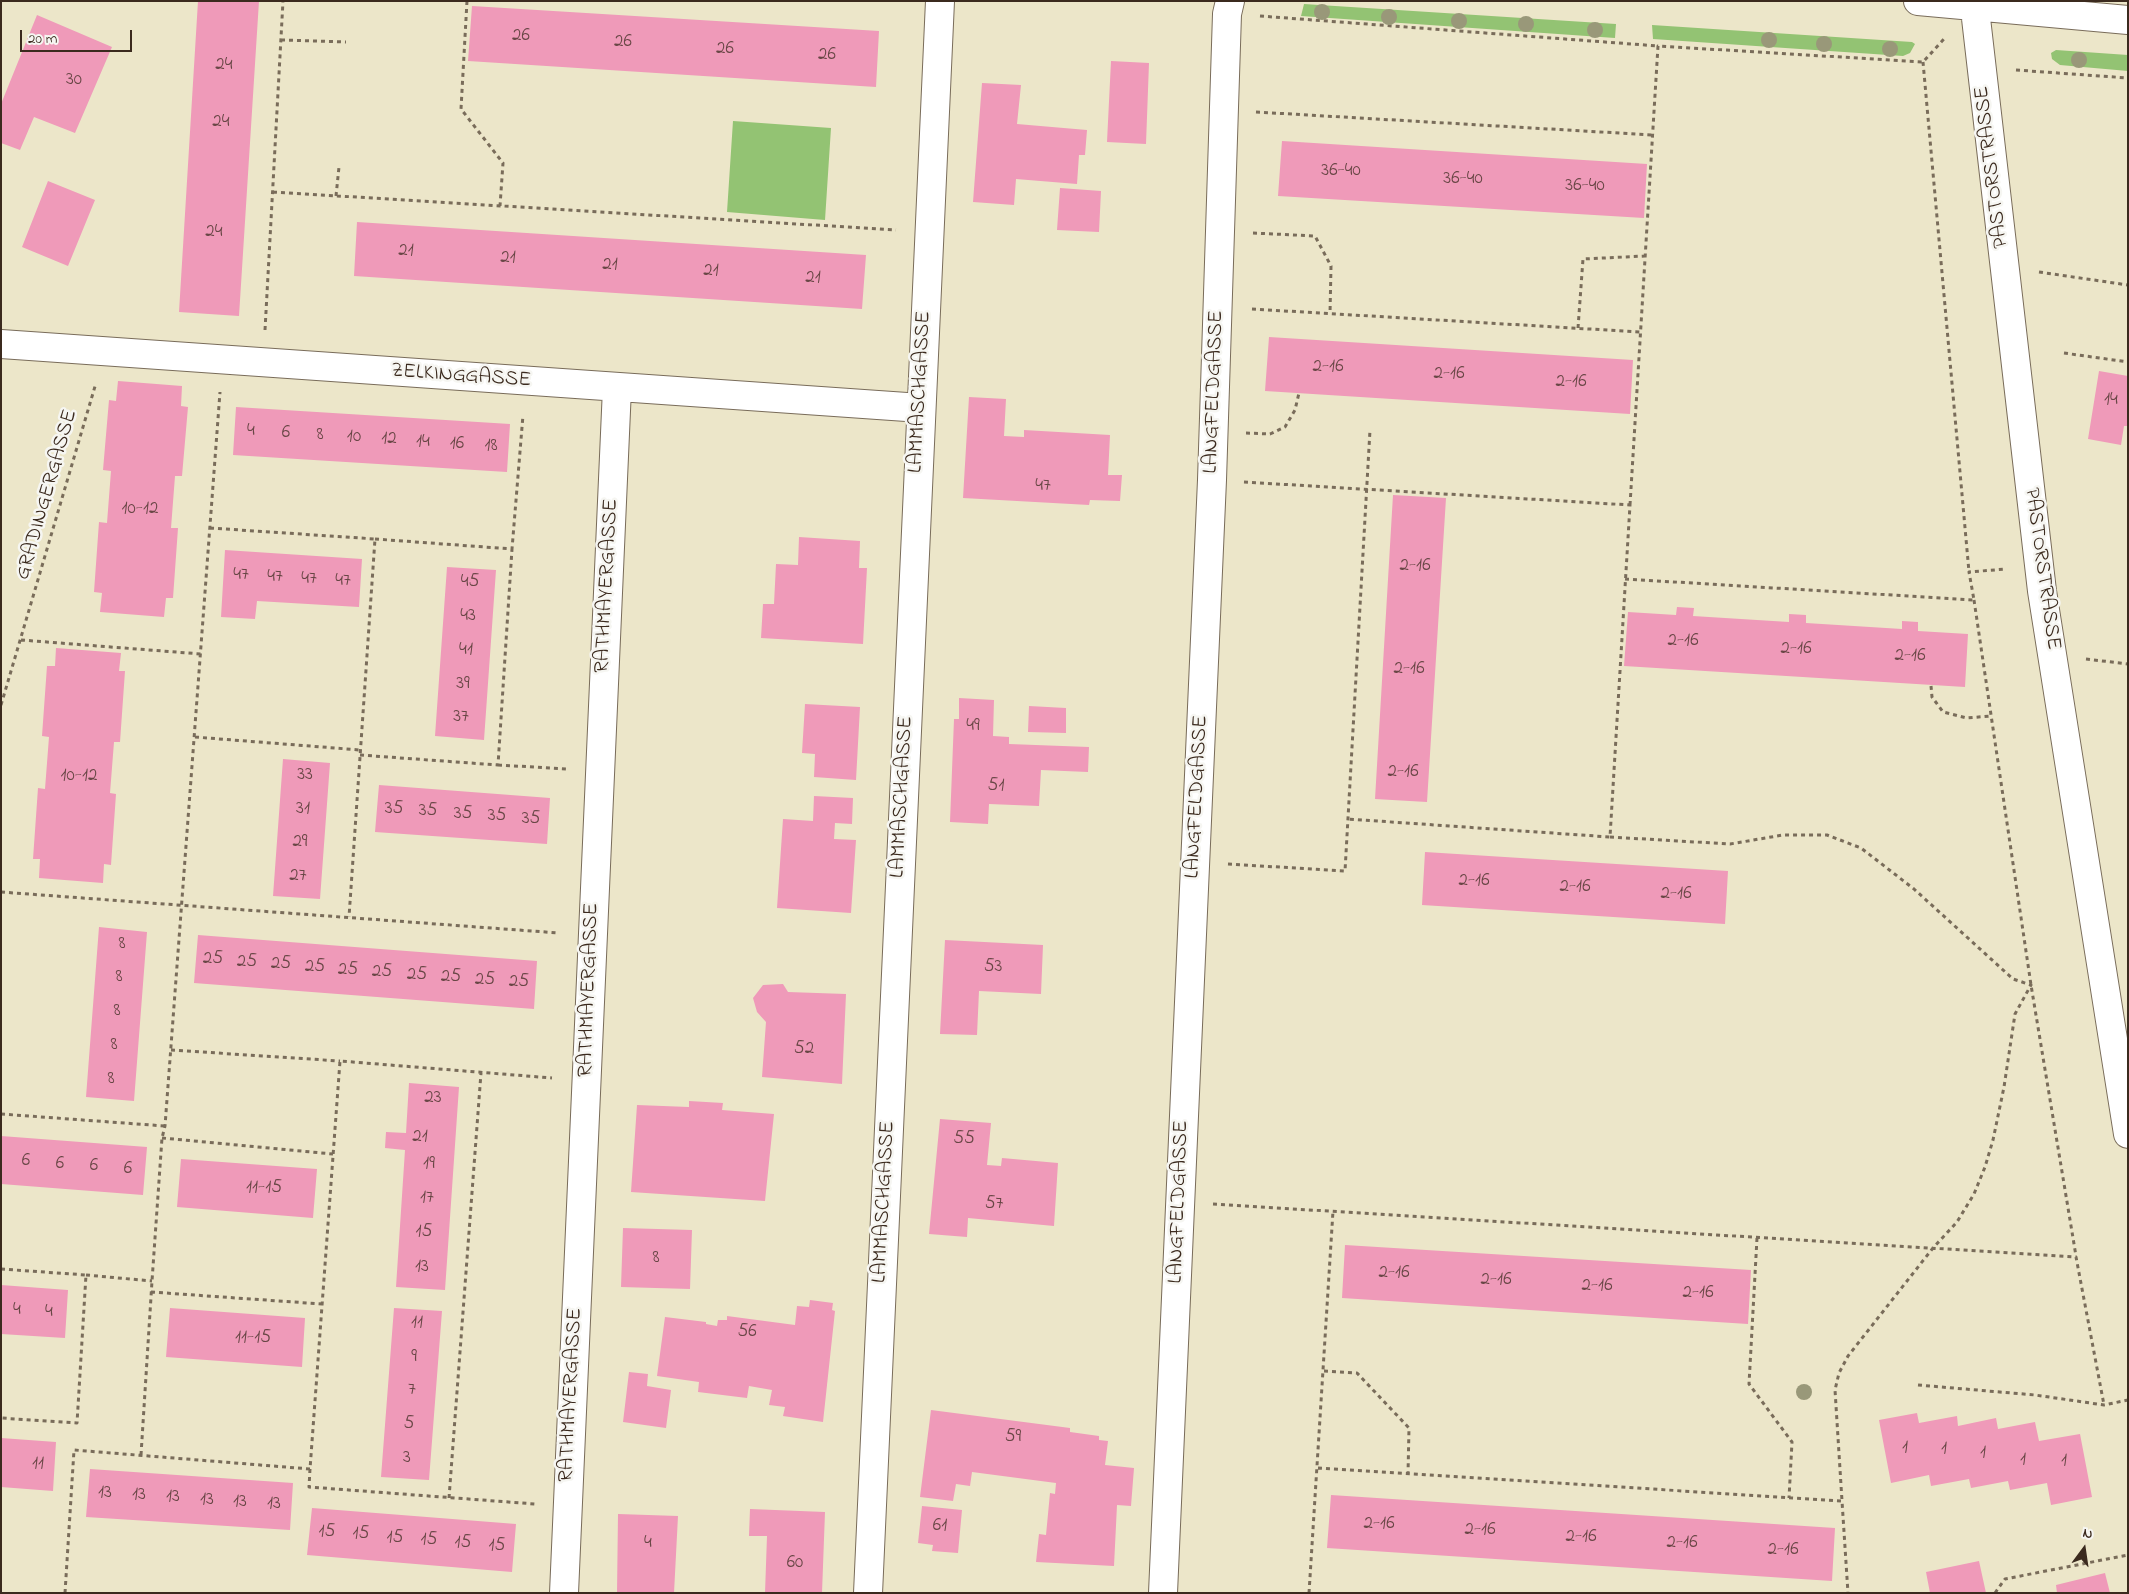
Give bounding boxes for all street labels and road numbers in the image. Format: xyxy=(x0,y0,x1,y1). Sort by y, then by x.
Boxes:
street label: PASTORSTRASSE xyxy=(1971,84,2015,250)
street label: LAMMASCHGASSE xyxy=(904,310,938,474)
street label: LANGFELDGASSE xyxy=(1200,310,1230,474)
street label: ZELKINGGASSE xyxy=(390,360,532,394)
street label: GRADINGERGASSE xyxy=(12,407,84,583)
street label: PASTORSTRASSE xyxy=(2017,486,2065,652)
street label: RATHMAYERGASSE xyxy=(591,498,625,674)
street label: LAMMASCHGASSE xyxy=(886,715,920,879)
street label: LANGFELDGASSE xyxy=(1181,715,1215,879)
street label: RATHMAYERGASSE xyxy=(574,902,606,1078)
street label: LAMMASCHGASSE xyxy=(868,1120,902,1284)
street label: LANGFELDGASSE xyxy=(1165,1120,1195,1284)
street label: RATHMAYERGASSE xyxy=(555,1307,589,1483)

